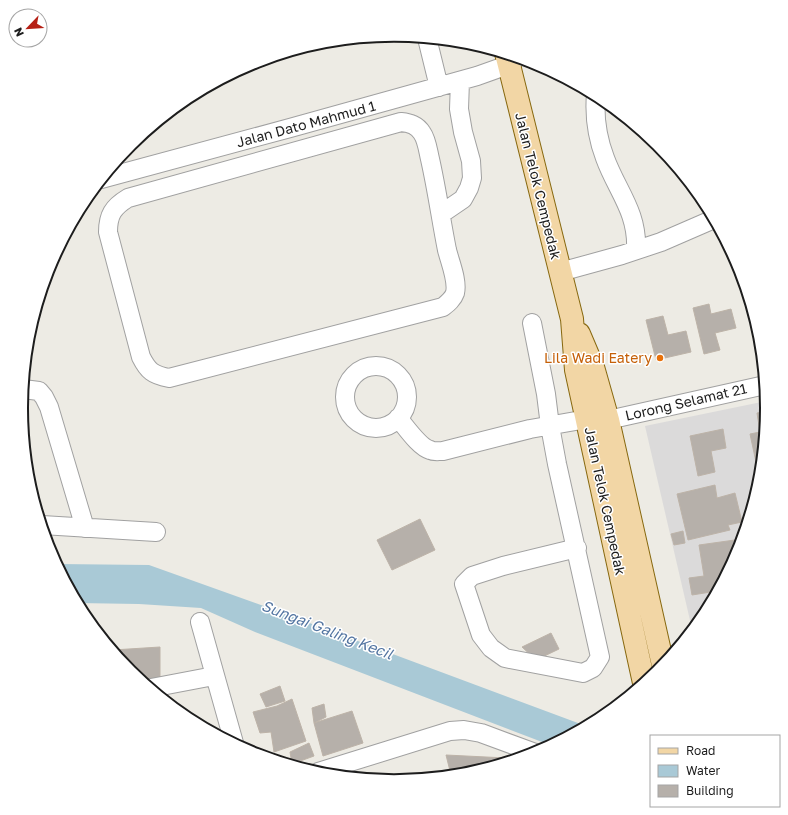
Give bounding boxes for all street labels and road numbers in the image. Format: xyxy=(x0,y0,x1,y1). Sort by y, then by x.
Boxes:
street label: Jalan Dato Mahmud 1 xyxy=(234,97,378,150)
street label: Jalan Telok Cempedak xyxy=(512,111,565,261)
street label: Lorong Selamat 21 xyxy=(623,379,749,424)
street label: Jalan Telok Cempedak xyxy=(581,425,630,577)

